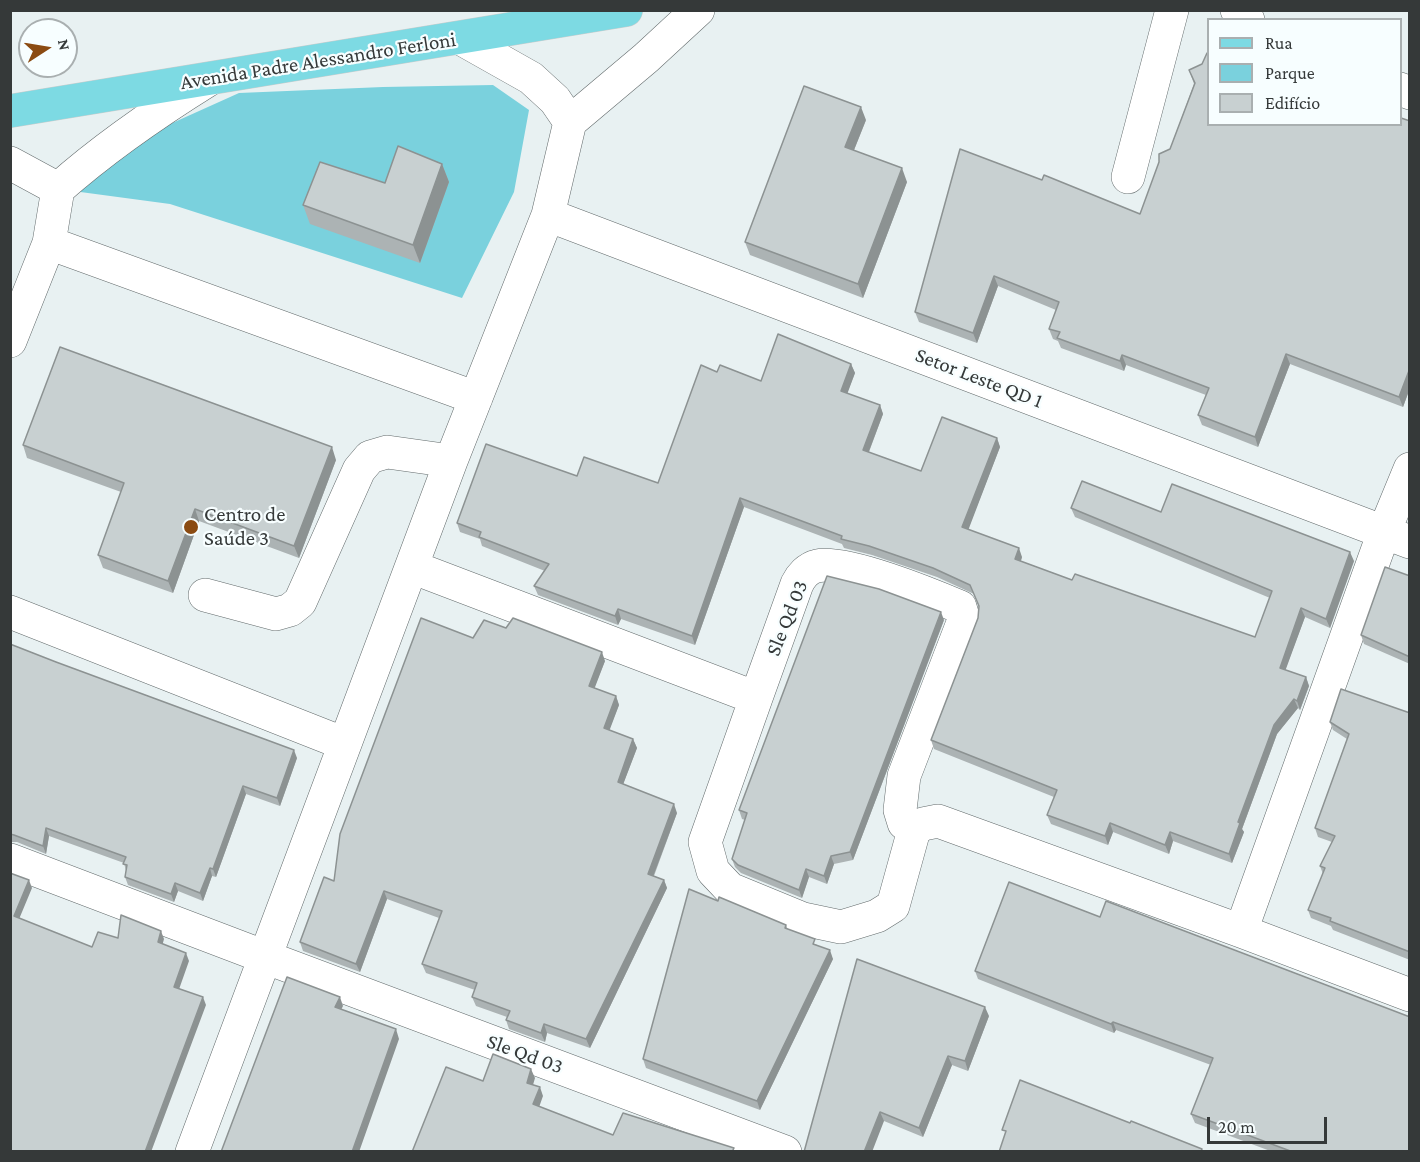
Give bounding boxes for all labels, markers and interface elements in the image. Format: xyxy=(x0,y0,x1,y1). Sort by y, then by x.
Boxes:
north arrow xyxy=(18,18,78,78)
legend xyxy=(1207,18,1402,126)
street label: Avenida Padre Alessandro Ferloni xyxy=(178,27,458,95)
text: Rua xyxy=(1265,33,1293,53)
text: N xyxy=(55,37,74,52)
text: Parque xyxy=(1265,63,1315,83)
text: Edifício xyxy=(1265,93,1320,113)
street label: Setor Leste QD 1 xyxy=(912,342,1046,414)
place label: Centro de Saúde 3 xyxy=(204,502,285,552)
marker: Centro de Saúde 3 xyxy=(182,518,200,536)
street label: Sle Qd 03 xyxy=(760,577,814,659)
street label: Sle Qd 03 xyxy=(483,1029,567,1079)
scale bar xyxy=(1210,1105,1330,1143)
text: 20 m xyxy=(1218,1117,1255,1137)

